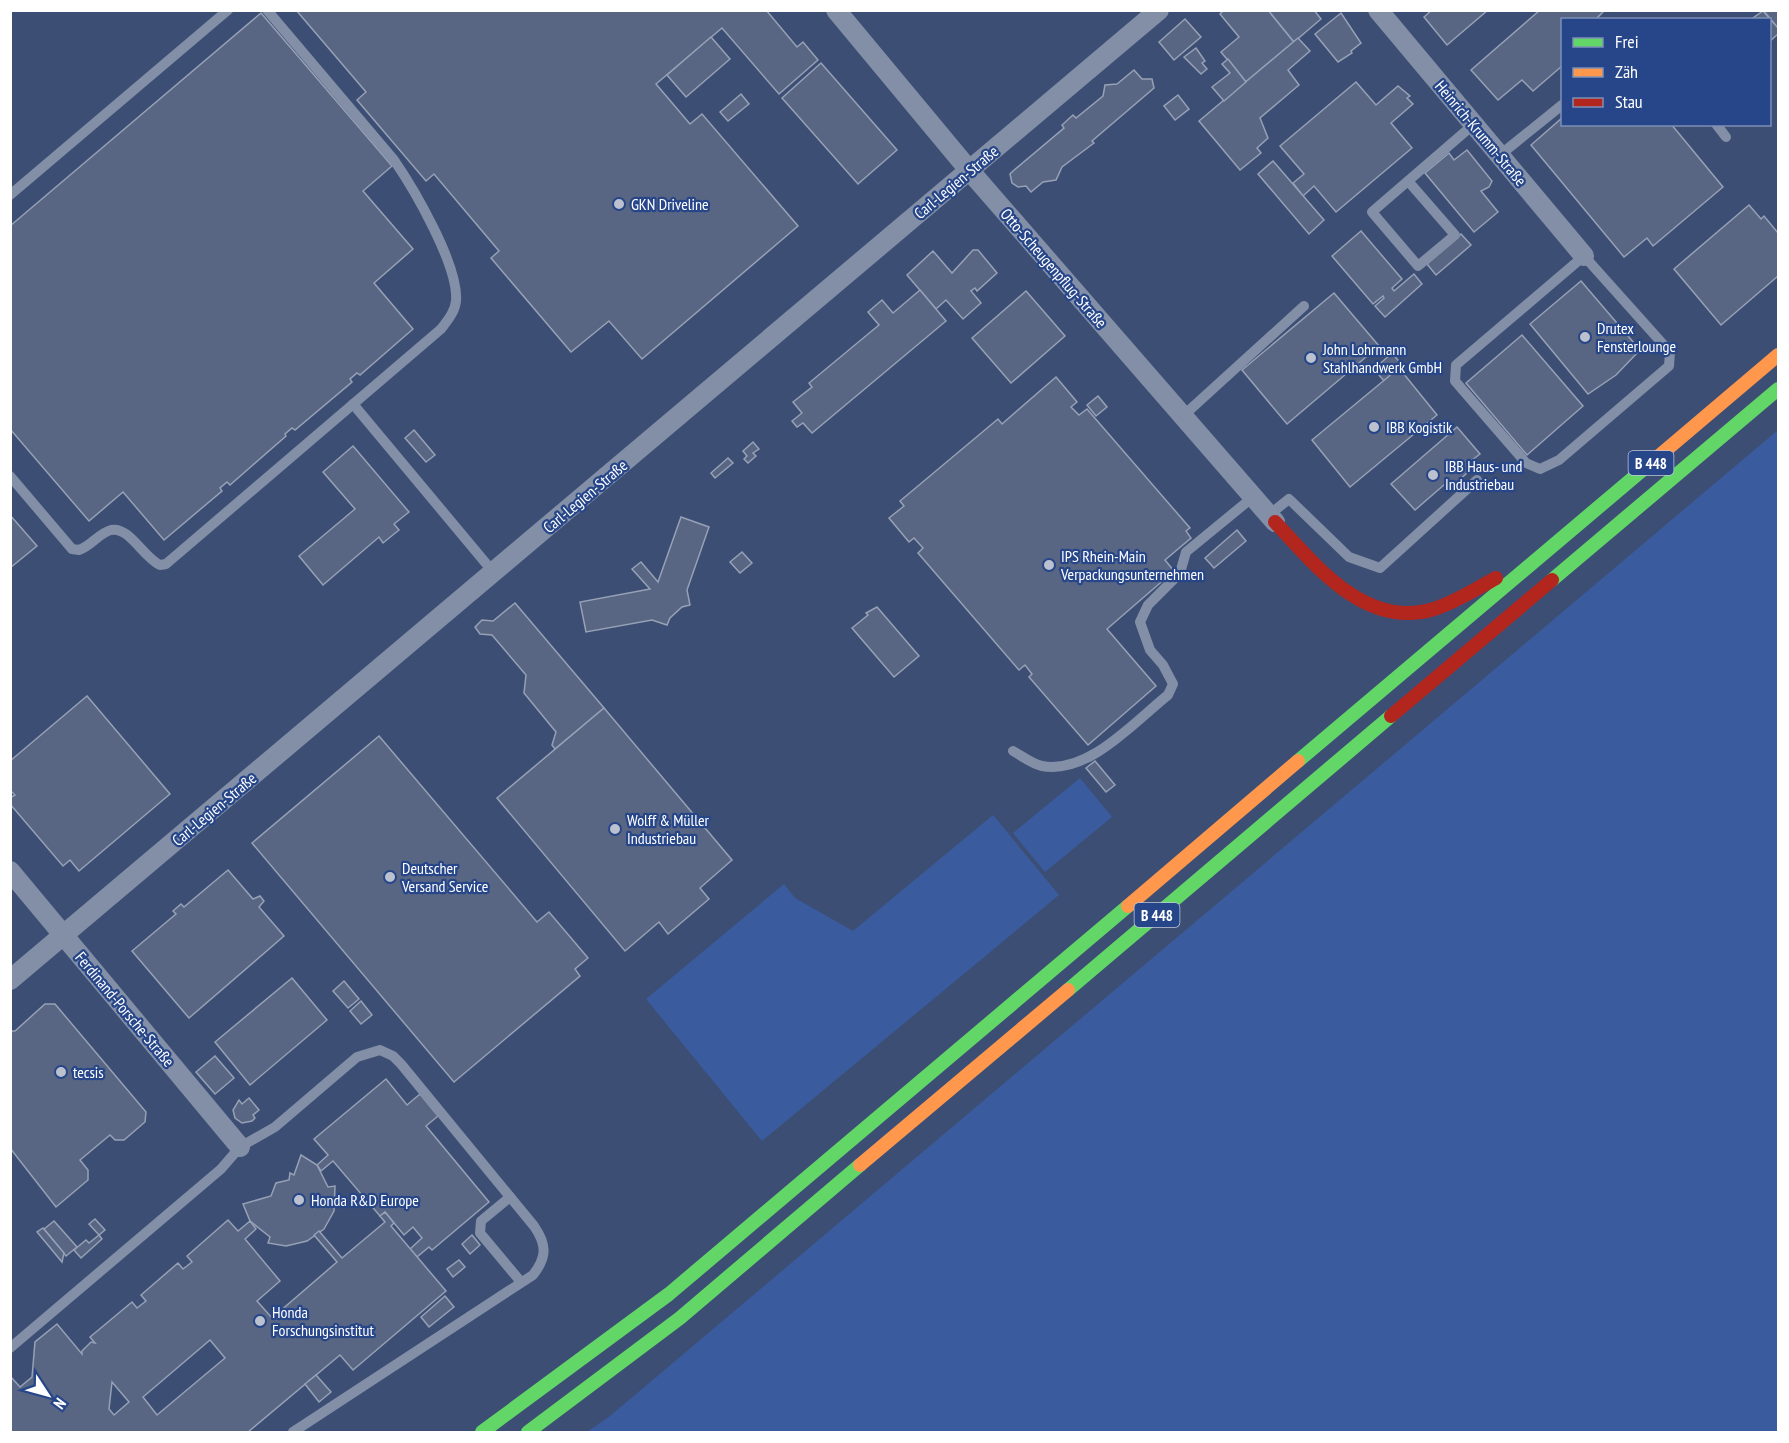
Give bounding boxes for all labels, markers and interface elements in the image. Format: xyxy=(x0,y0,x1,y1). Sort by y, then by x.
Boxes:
legend xyxy=(1561,18,1771,126)
text: Frei xyxy=(1615,30,1639,53)
text: Zäh xyxy=(1615,60,1638,83)
street label: Heinrich-Krumm-Straße xyxy=(1431,76,1531,190)
text: Stau xyxy=(1615,90,1643,113)
street label: Carl-Legien-Straße xyxy=(910,141,1002,223)
place label: GKN Driveline xyxy=(631,194,709,214)
marker: GKN Driveline xyxy=(612,197,626,211)
street label: Otto-Scheugenpflug-Straße xyxy=(997,204,1111,332)
place label: Drutex Fensterlounge xyxy=(1597,318,1676,356)
marker: Drutex Fensterlounge xyxy=(1578,330,1592,344)
place label: John Lohrmann Stahlhandwerk GmbH xyxy=(1322,339,1442,377)
marker: John Lohrmann Stahlhandwerk GmbH xyxy=(1304,351,1318,365)
place label: IBB Kogistik xyxy=(1386,417,1453,437)
marker: IBB Kogistik xyxy=(1367,420,1381,434)
road number: B 448 xyxy=(1628,451,1674,475)
street label: Carl-Legien-Straße xyxy=(539,455,631,537)
place label: IBB Haus- und Industriebau xyxy=(1445,456,1523,494)
marker: IBB Haus- und Industriebau xyxy=(1426,468,1440,482)
place label: IPS Rhein-Main Verpackungsunternehmen xyxy=(1060,546,1204,584)
marker: IPS Rhein-Main Verpackungsunternehmen xyxy=(1042,558,1056,572)
street label: Carl-Legien-Straße xyxy=(168,768,260,850)
place label: Wolff & Müller Industriebau xyxy=(627,810,710,848)
marker: Wolff & Müller Industriebau xyxy=(608,822,622,836)
place label: Deutscher Versand Service xyxy=(401,858,488,896)
marker: Deutscher Versand Service xyxy=(383,870,397,884)
road number: B 448 xyxy=(1134,903,1180,927)
street label: Ferdinand-Porsche-Straße xyxy=(71,947,179,1071)
place label: tecsis xyxy=(73,1062,104,1082)
marker: tecsis xyxy=(54,1065,68,1079)
place label: Honda R&D Europe xyxy=(311,1190,419,1210)
marker: Honda R&D Europe xyxy=(292,1193,306,1207)
place label: Honda Forschungsinstitut xyxy=(272,1302,374,1340)
marker: Honda Forschungsinstitut xyxy=(253,1314,267,1328)
north arrow xyxy=(18,1365,78,1425)
text: N xyxy=(50,1394,71,1413)

